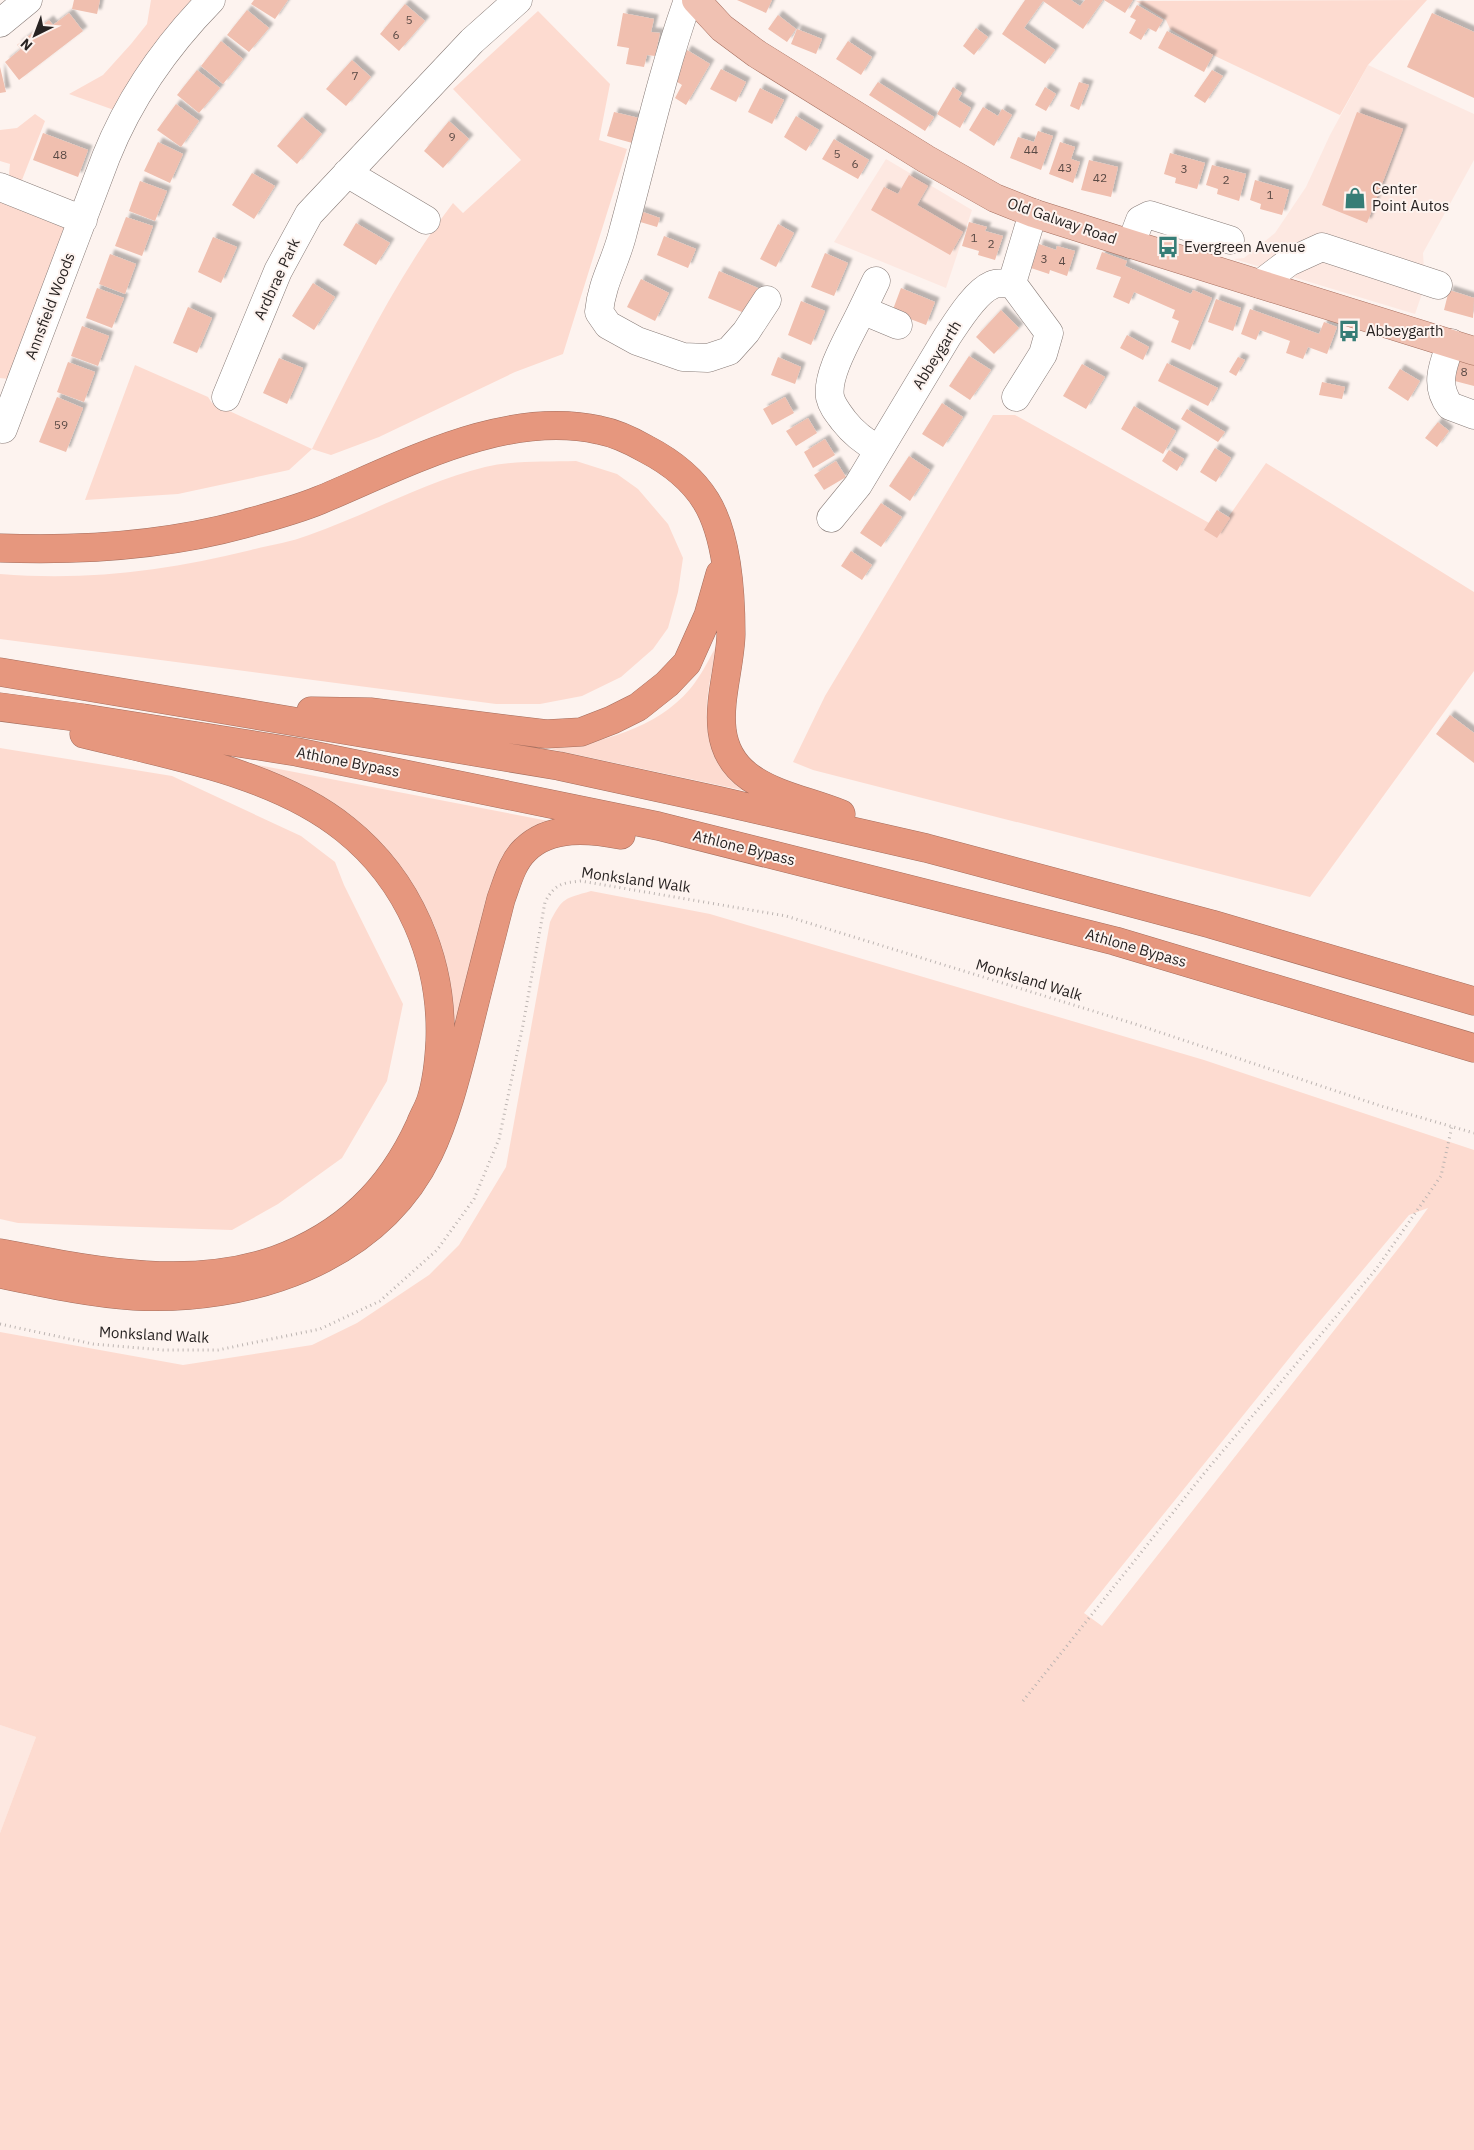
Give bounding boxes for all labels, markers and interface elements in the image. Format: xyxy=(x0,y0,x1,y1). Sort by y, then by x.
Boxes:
north arrow xyxy=(10,10,60,60)
house number: 5 xyxy=(405,12,413,27)
house number: 6 xyxy=(392,27,400,42)
text: N xyxy=(17,35,36,55)
house number: 7 xyxy=(351,68,359,83)
house number: 9 xyxy=(448,129,456,144)
house number: 44 xyxy=(1024,142,1038,157)
house number: 5 xyxy=(833,146,841,161)
house number: 48 xyxy=(53,147,67,162)
house number: 6 xyxy=(851,156,859,171)
house number: 43 xyxy=(1058,160,1072,175)
house number: 3 xyxy=(1180,161,1188,176)
house number: 42 xyxy=(1093,170,1107,185)
house number: 2 xyxy=(1222,172,1230,187)
place label: Center Point Autos xyxy=(1372,179,1449,215)
shop icon: Center Point Autos xyxy=(1342,185,1368,211)
house number: 1 xyxy=(1266,187,1274,202)
street label: Old Galway Road xyxy=(1005,193,1119,248)
house number: 1 xyxy=(970,230,978,245)
bus stop icon: Evergreen Avenue xyxy=(1155,234,1181,260)
street label: Ardbrae Park xyxy=(249,235,304,323)
house number: 2 xyxy=(987,236,995,251)
place label: Evergreen Avenue xyxy=(1184,237,1305,256)
street label: Annsfield Woods xyxy=(20,250,79,362)
house number: 3 xyxy=(1040,251,1048,266)
house number: 4 xyxy=(1058,253,1066,268)
street label: Abbeygarth xyxy=(908,317,965,393)
bus stop icon: Abbeygarth xyxy=(1336,318,1362,344)
place label: Abbeygarth xyxy=(1366,321,1443,340)
house number: 8 xyxy=(1460,364,1468,379)
house number: 59 xyxy=(54,417,68,432)
street label: Athlone Bypass xyxy=(295,742,401,781)
street label: Athlone Bypass xyxy=(691,826,797,869)
street label: Monksland Walk xyxy=(580,862,692,897)
street label: Athlone Bypass xyxy=(1083,924,1189,971)
street label: Monksland Walk xyxy=(974,954,1085,1005)
street label: Monksland Walk xyxy=(98,1322,210,1347)

